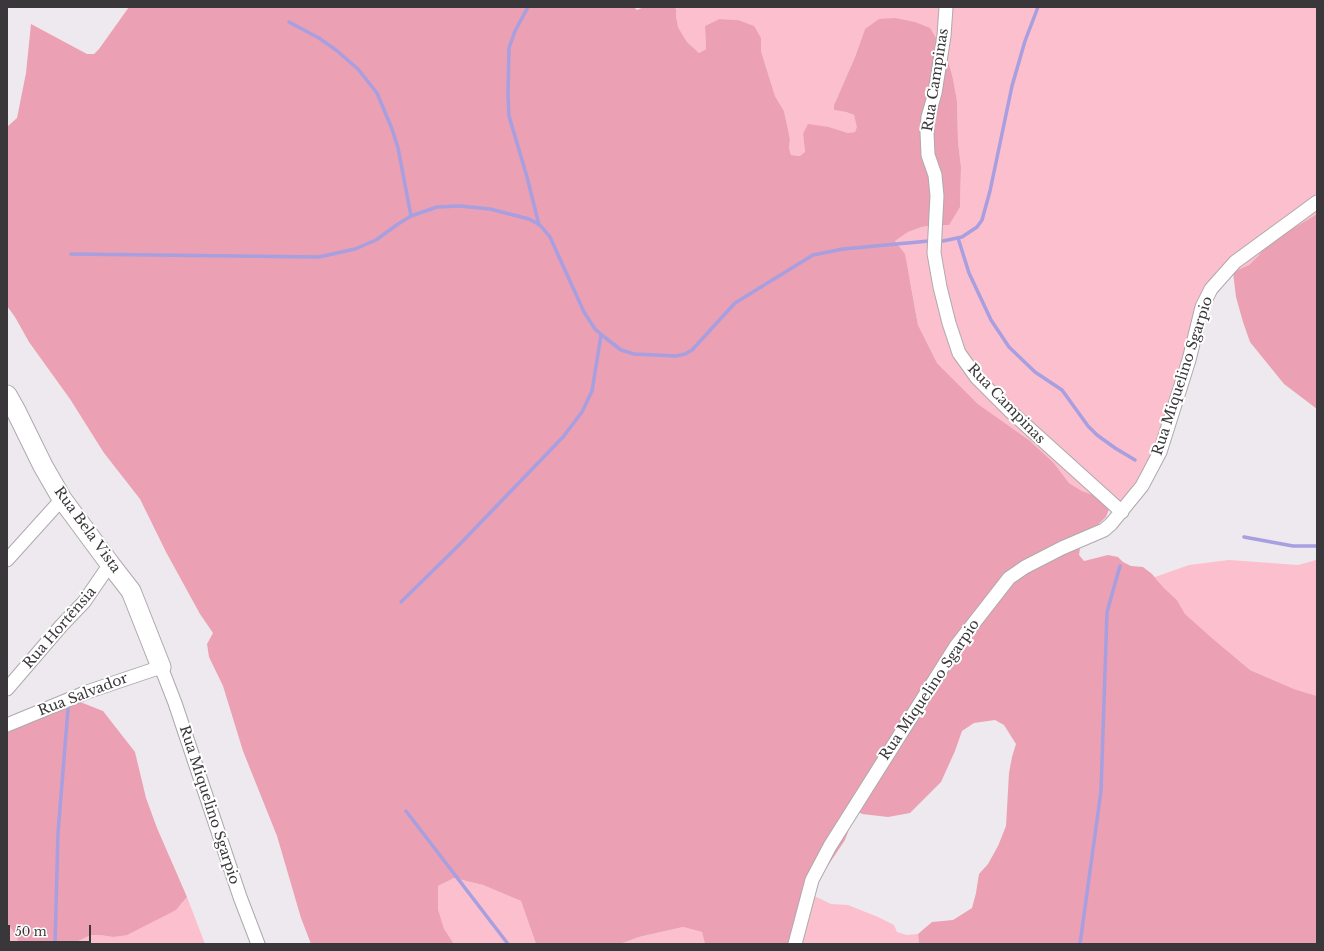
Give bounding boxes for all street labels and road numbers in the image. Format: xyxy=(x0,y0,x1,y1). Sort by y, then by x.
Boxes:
street label: Rua Campinas xyxy=(920,27,952,133)
street label: Rua Miquelino Sgarpio xyxy=(1149,294,1217,458)
street label: Rua Campinas xyxy=(964,361,1048,447)
street label: Rua Bela Vista xyxy=(50,484,124,576)
street label: Rua Hortênsia xyxy=(20,584,100,672)
street label: Rua Miquelino Sgarpio xyxy=(877,616,983,764)
street label: Rua Salvador xyxy=(36,670,130,720)
street label: Rua Miquelino Sgarpio xyxy=(175,723,243,887)

